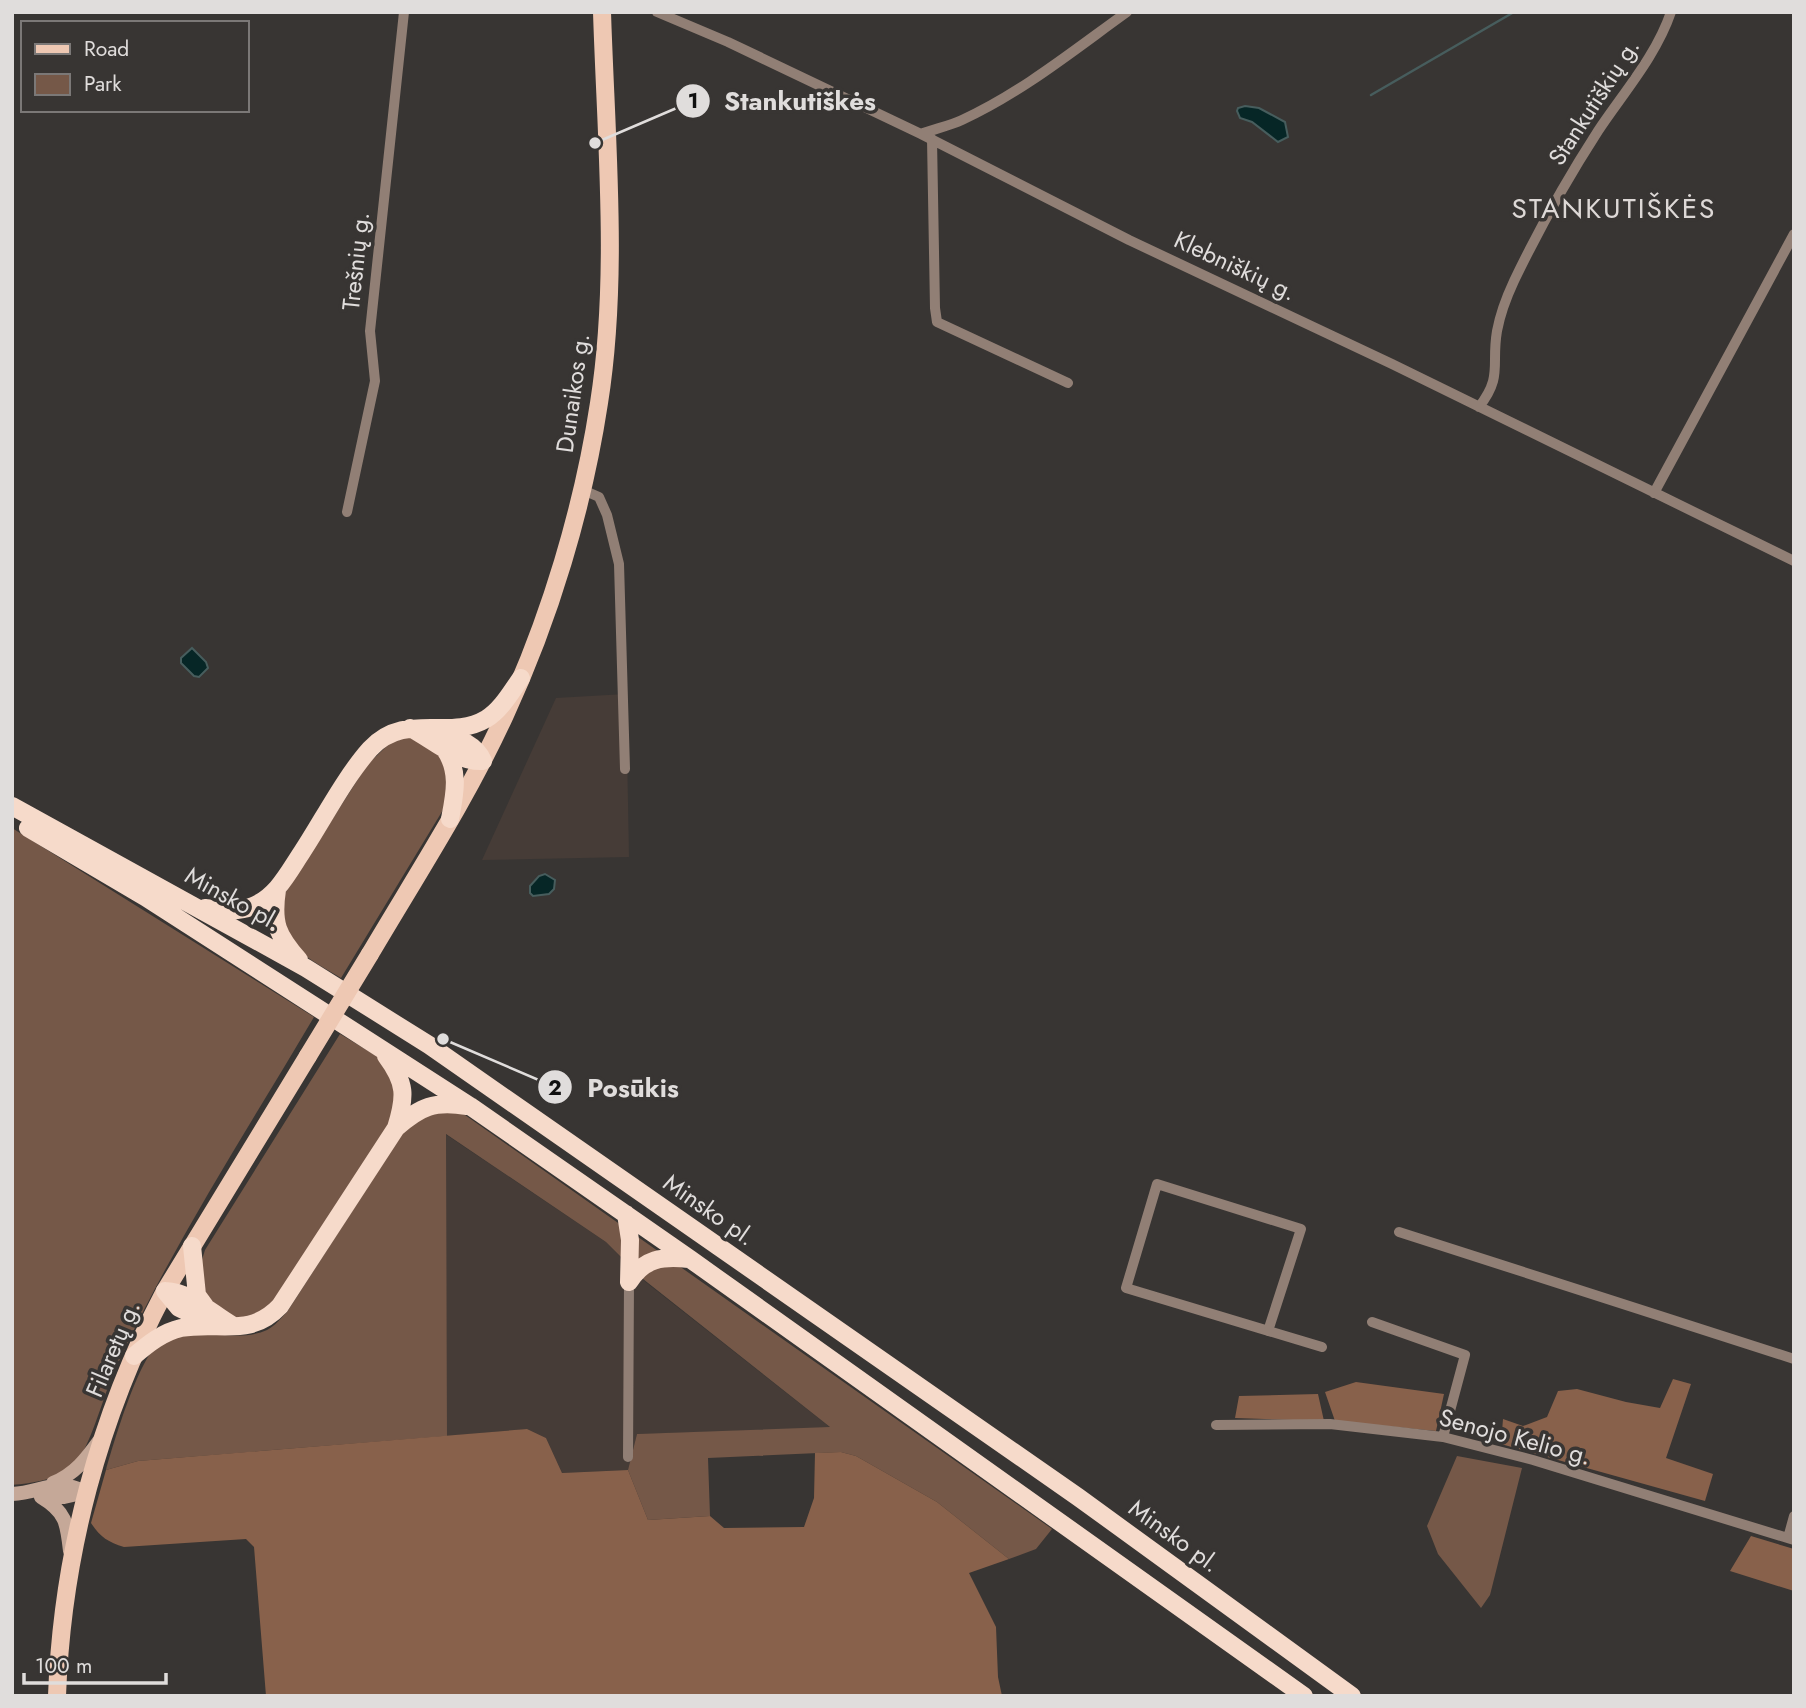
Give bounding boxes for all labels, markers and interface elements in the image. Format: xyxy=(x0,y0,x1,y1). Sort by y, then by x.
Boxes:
legend xyxy=(21,21,248,112)
street label: Stankutiškių g. xyxy=(1539,31,1648,172)
text: Road xyxy=(84,34,129,64)
text: Park xyxy=(84,69,122,99)
callout: Stankutiškės xyxy=(676,77,890,124)
text: Stankutiškės xyxy=(724,82,876,120)
text: 1 xyxy=(688,86,698,116)
district label: STANKUTIŠKĖS xyxy=(1512,188,1716,229)
street label: Trešnių g. xyxy=(333,210,378,312)
street label: Klebniškių g. xyxy=(1168,222,1302,309)
street label: Dunaikos g. xyxy=(547,331,598,455)
street label: Minsko pl. xyxy=(179,858,288,939)
callout: Posūkis xyxy=(538,1064,692,1111)
text: Posūkis xyxy=(587,1069,679,1107)
text: 2 xyxy=(548,1073,562,1103)
street label: Minsko pl. xyxy=(656,1165,762,1254)
street label: Filaretų g. xyxy=(77,1295,149,1403)
street label: Senojo Kelio g. xyxy=(1435,1399,1595,1474)
street label: Minsko pl. xyxy=(1122,1491,1227,1581)
scale bar xyxy=(24,1642,166,1686)
text: 100 m xyxy=(35,1651,92,1681)

